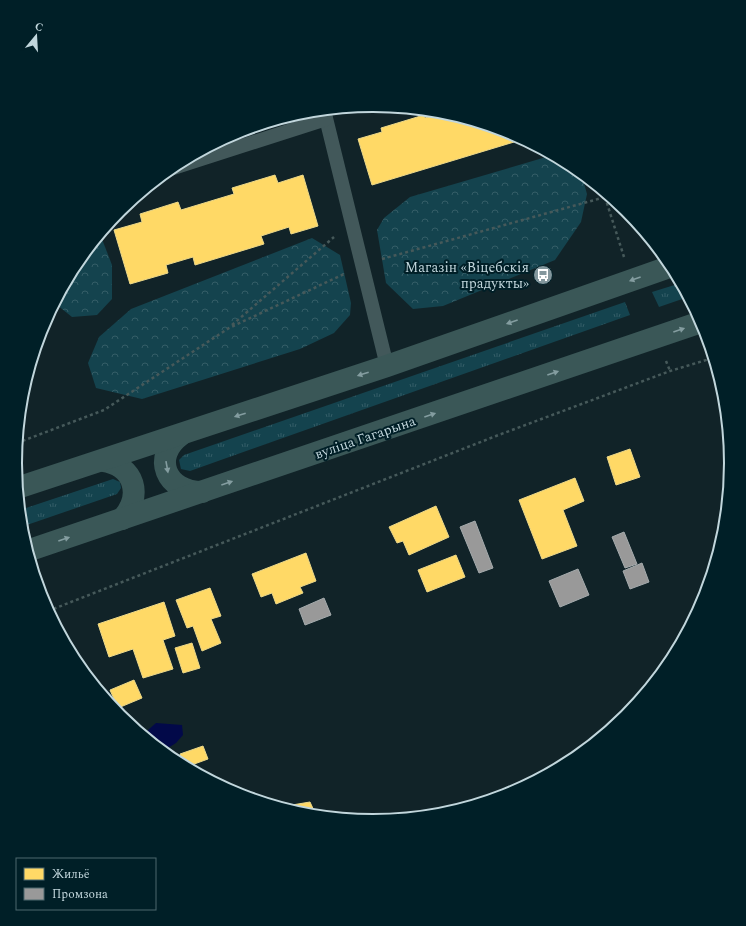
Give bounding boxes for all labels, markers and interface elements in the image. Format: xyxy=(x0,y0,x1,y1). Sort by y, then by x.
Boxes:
north arrow xyxy=(16,16,56,56)
text: С xyxy=(33,18,45,36)
place label: Магазін «Віцебскія прадукты» xyxy=(405,257,529,294)
bus stop icon: Магазін «Віцебскія прадукты» xyxy=(532,264,554,286)
one-way arrow xyxy=(629,277,641,283)
one-way arrow xyxy=(506,320,518,326)
one-way arrow xyxy=(674,326,686,332)
one-way arrow xyxy=(547,370,559,376)
one-way arrow xyxy=(357,371,369,377)
street label: вуліца Гагарына xyxy=(312,410,419,465)
one-way arrow xyxy=(424,411,436,417)
one-way arrow xyxy=(233,412,245,418)
one-way arrow xyxy=(164,461,170,474)
one-way arrow xyxy=(222,480,234,486)
one-way arrow xyxy=(59,535,71,541)
legend xyxy=(16,858,156,910)
text: Жильё xyxy=(52,865,90,884)
text: Промзона xyxy=(52,885,108,904)

